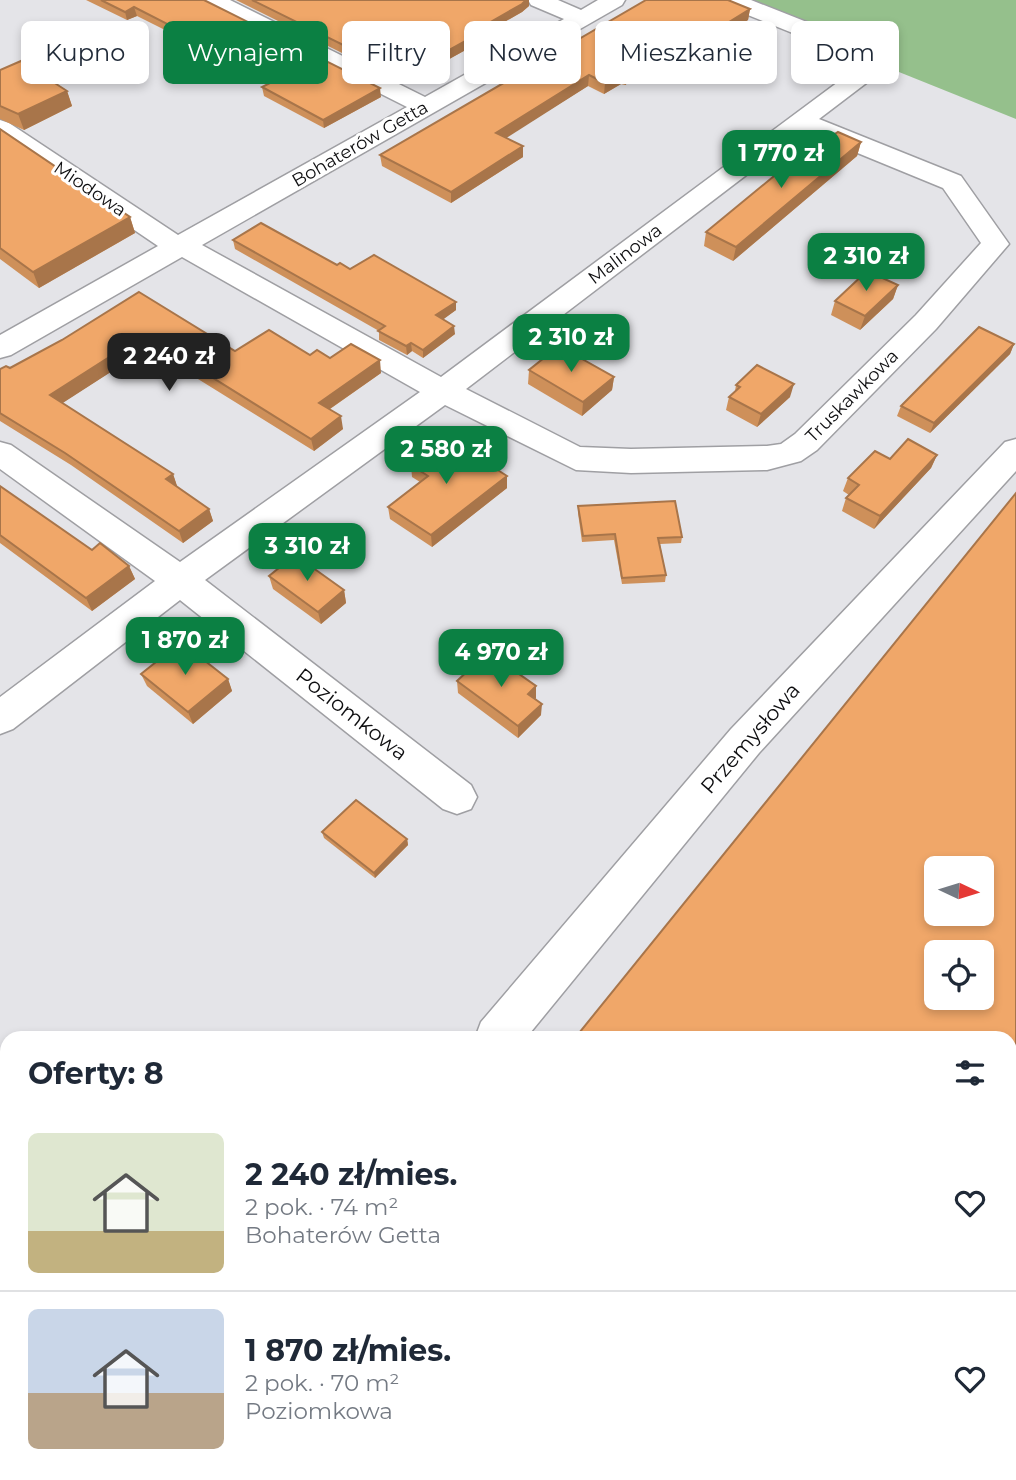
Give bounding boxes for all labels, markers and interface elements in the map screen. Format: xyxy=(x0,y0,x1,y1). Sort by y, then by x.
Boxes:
chip: Kupno xyxy=(21,21,149,84)
chip: Wynajem xyxy=(163,21,328,84)
chip: Filtry xyxy=(342,21,450,84)
chip: Nowe xyxy=(464,21,581,84)
chip: Mieszkanie xyxy=(595,21,777,84)
chip: Dom xyxy=(791,21,899,84)
street label: Bohaterów Getta xyxy=(288,96,432,192)
pin: 1 770 zł xyxy=(709,130,853,190)
text: 1 770 zł xyxy=(738,139,824,167)
street label: Miodowa xyxy=(50,157,130,221)
street label: Malinowa xyxy=(584,219,666,289)
pin: 2 310 zł xyxy=(794,233,938,293)
text: 2 310 zł xyxy=(824,242,908,270)
pin: 2 310 zł xyxy=(499,314,643,374)
text: 2 310 zł xyxy=(529,323,613,351)
pin: 2 240 zł xyxy=(97,334,241,393)
text: 2 240 zł xyxy=(123,342,215,370)
street label: Truskawkowa xyxy=(801,345,903,447)
pin: 2 580 zł xyxy=(374,426,518,486)
text: 2 580 zł xyxy=(400,435,492,463)
pin: 3 310 zł xyxy=(235,524,379,583)
text: 3 310 zł xyxy=(265,532,349,560)
pin: 1 870 zł xyxy=(113,618,257,677)
text: 1 870 zł xyxy=(142,626,228,654)
pin: 4 970 zł xyxy=(429,630,573,689)
text: 4 970 zł xyxy=(455,638,547,666)
street label: Poziomkowa xyxy=(291,663,413,765)
street label: Przemysłowa xyxy=(695,677,805,799)
north arrow xyxy=(924,856,994,926)
map controls xyxy=(924,856,994,1010)
button: locate xyxy=(924,940,994,1010)
icon: filters xyxy=(951,1054,989,1092)
text: Oferty: 8 xyxy=(28,1055,164,1092)
text: 2 240 zł/mies. xyxy=(245,1156,457,1193)
icon: home xyxy=(84,1161,168,1245)
icon: heart xyxy=(951,1184,989,1222)
text: 2 pok. · 74 m² xyxy=(245,1193,398,1221)
text: Bohaterów Getta xyxy=(245,1221,441,1249)
text: 1 870 zł/mies. xyxy=(245,1332,451,1369)
icon: home xyxy=(84,1337,168,1421)
icon: heart xyxy=(951,1360,989,1398)
text: 2 pok. · 70 m² xyxy=(245,1369,399,1397)
text: Poziomkowa xyxy=(245,1397,393,1425)

